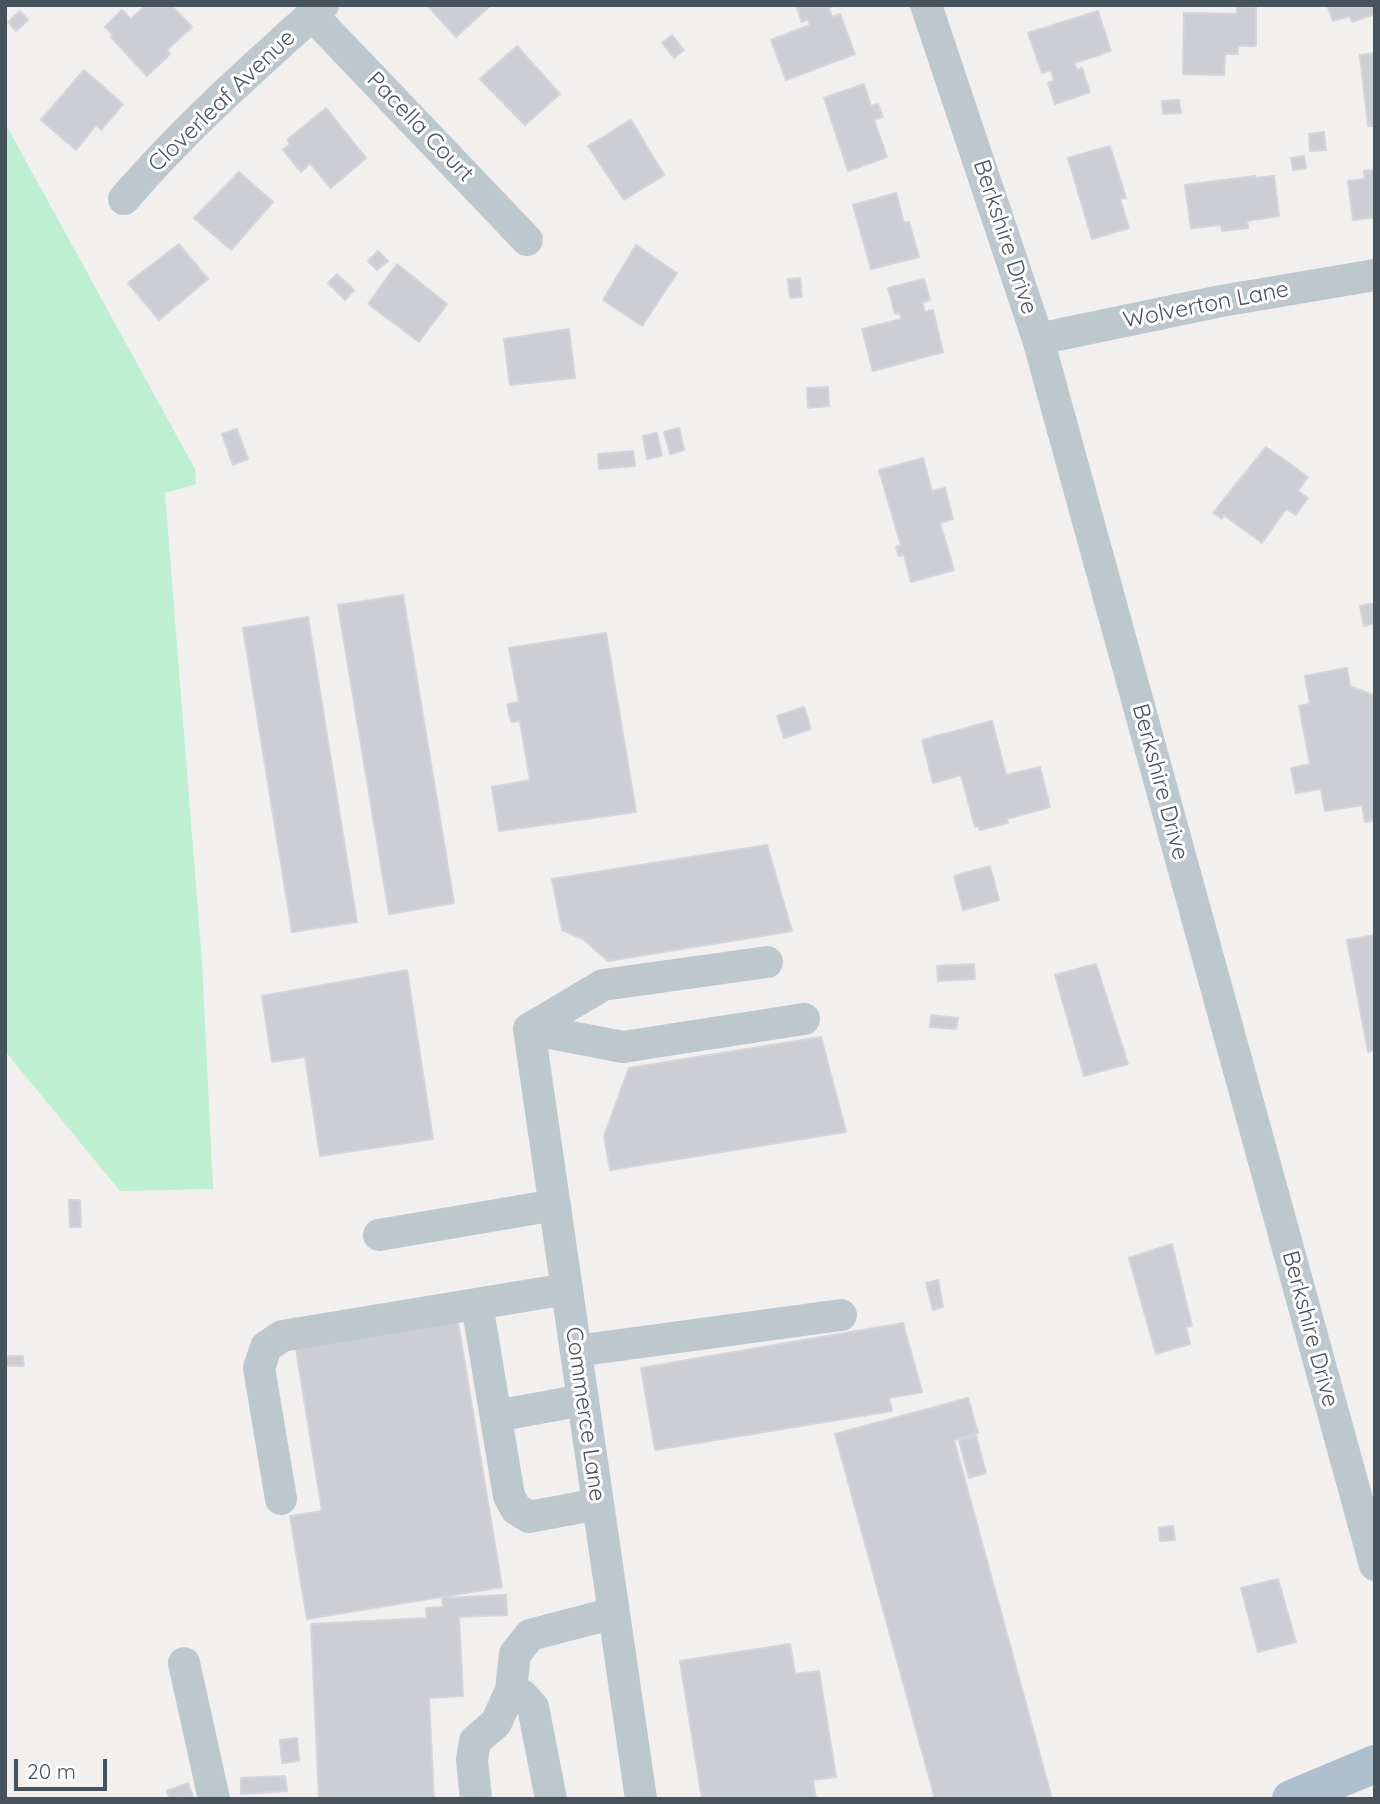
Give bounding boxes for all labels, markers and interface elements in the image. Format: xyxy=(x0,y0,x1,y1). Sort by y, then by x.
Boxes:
street label: Cloverleaf Avenue xyxy=(143,24,301,178)
street label: Pacella Court xyxy=(361,66,479,188)
street label: Berkshire Drive xyxy=(967,156,1043,318)
street label: Wolverton Lane xyxy=(1121,275,1291,335)
street label: Berkshire Drive xyxy=(1126,701,1194,863)
street label: Berkshire Drive xyxy=(1276,1248,1344,1410)
street label: Commerce Lane xyxy=(559,1325,611,1503)
scale bar xyxy=(18,1744,110,1788)
text: 20 m xyxy=(27,1758,76,1784)

